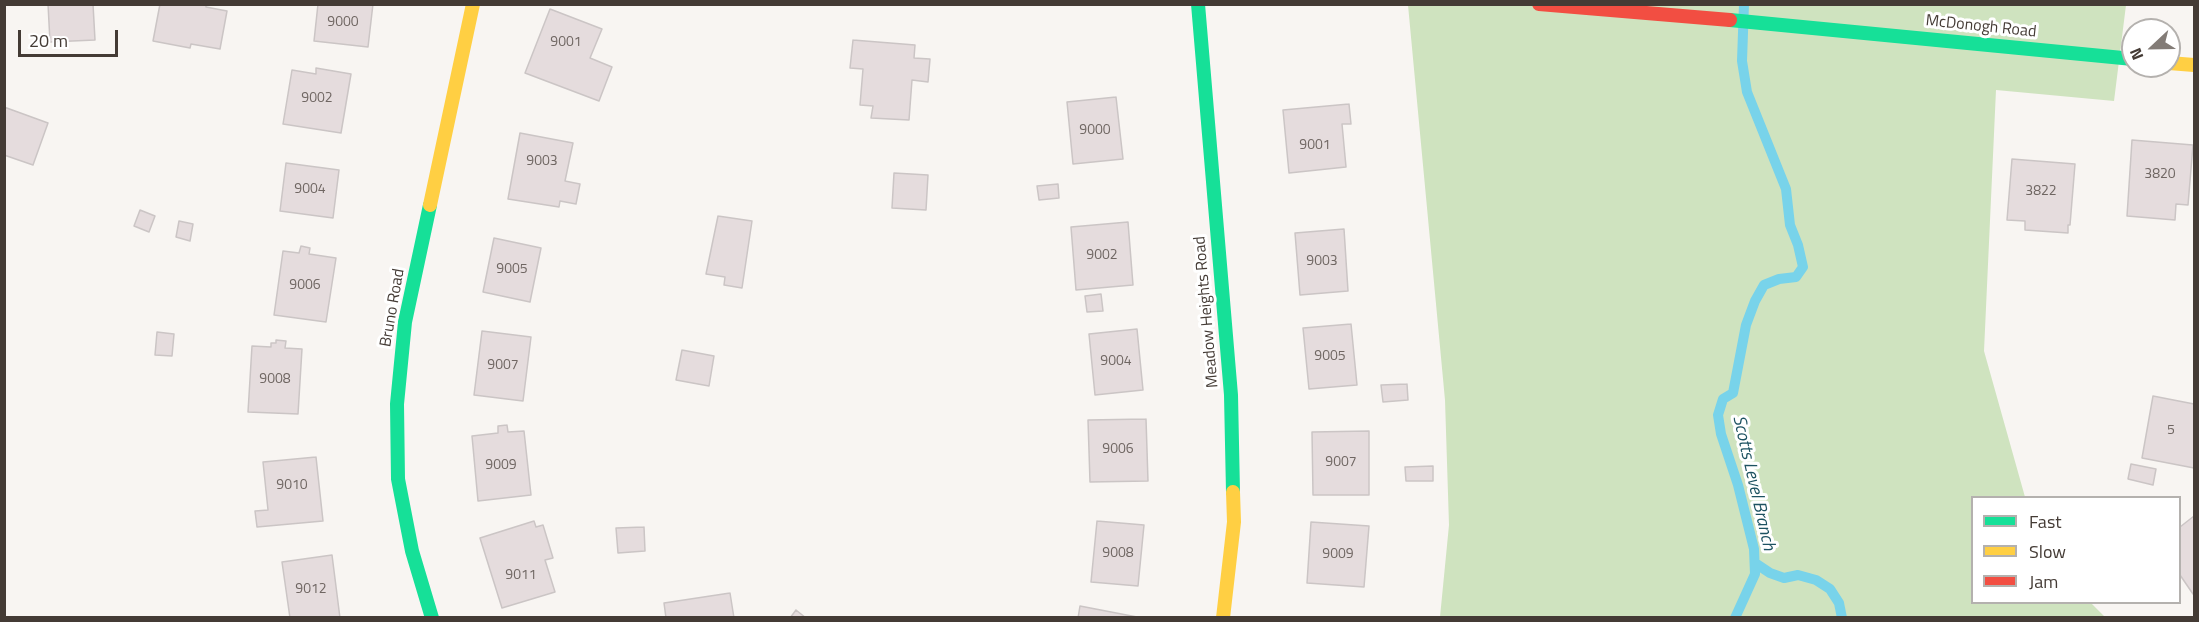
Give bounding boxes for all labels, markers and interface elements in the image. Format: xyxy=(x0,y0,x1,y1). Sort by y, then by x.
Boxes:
street label: McDonogh Road xyxy=(1925,12,2037,42)
house number: 9000 xyxy=(327,15,359,31)
scale bar xyxy=(21,18,122,56)
north arrow xyxy=(2121,18,2181,78)
text: 20 m xyxy=(29,27,68,54)
house number: 9001 xyxy=(550,35,582,51)
text: N xyxy=(2123,44,2149,64)
house number: 9002 xyxy=(301,91,333,107)
house number: 9000 xyxy=(1079,123,1111,139)
house number: 9001 xyxy=(1299,138,1331,154)
house number: 9003 xyxy=(526,154,558,170)
house number: 3820 xyxy=(2144,167,2176,183)
house number: 9004 xyxy=(294,182,326,198)
house number: 3822 xyxy=(2025,184,2057,200)
street label: Meadow Heights Road xyxy=(1191,235,1223,389)
house number: 9002 xyxy=(1086,248,1118,264)
house number: 9003 xyxy=(1306,254,1338,270)
house number: 9005 xyxy=(496,262,528,278)
street label: Bruno Road xyxy=(377,267,409,349)
house number: 9006 xyxy=(289,278,321,294)
house number: 9005 xyxy=(1314,349,1346,365)
house number: 9004 xyxy=(1100,354,1132,370)
house number: 9007 xyxy=(487,358,519,374)
house number: 9008 xyxy=(259,372,291,388)
water label: Scotts Level Branch xyxy=(1727,413,1779,553)
house number: 5 xyxy=(2167,423,2175,439)
house number: 9006 xyxy=(1102,442,1134,458)
house number: 9007 xyxy=(1325,455,1357,471)
house number: 9009 xyxy=(485,458,517,474)
house number: 9010 xyxy=(276,478,308,494)
legend xyxy=(1971,496,2181,604)
text: Fast xyxy=(2029,508,2062,535)
text: Slow xyxy=(2029,538,2066,565)
house number: 9008 xyxy=(1102,546,1134,562)
house number: 9009 xyxy=(1322,547,1354,563)
house number: 9011 xyxy=(505,568,537,584)
text: Jam xyxy=(2029,568,2058,595)
house number: 9012 xyxy=(295,582,327,598)

